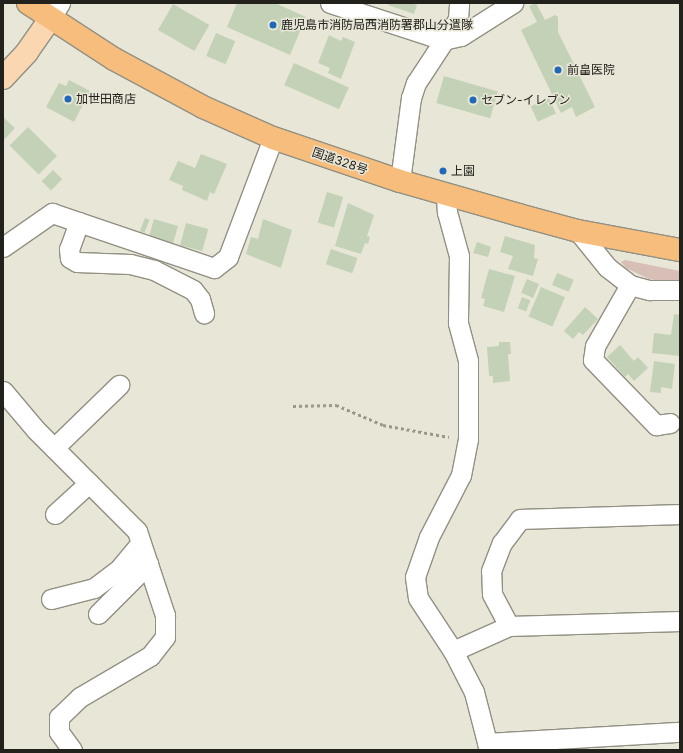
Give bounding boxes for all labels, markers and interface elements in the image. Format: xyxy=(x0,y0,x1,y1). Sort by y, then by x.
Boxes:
place label: 鹿児島市消防局西消防署郡山分遣隊 xyxy=(281,18,473,32)
marker: 鹿児島市消防局西消防署郡山分遣隊 xyxy=(268,20,278,30)
place label: 前畠医院 xyxy=(567,63,615,77)
marker: 前畠医院 xyxy=(552,64,564,76)
place label: 加世田商店 xyxy=(76,92,136,106)
place label: セブン-イレブン xyxy=(481,93,571,107)
marker: 加世田商店 xyxy=(63,94,73,104)
marker: セブン-イレブン xyxy=(468,95,478,105)
street label: 国道328号 xyxy=(310,145,370,177)
place label: 上園 xyxy=(451,164,475,178)
marker: 上園 xyxy=(438,166,448,176)

